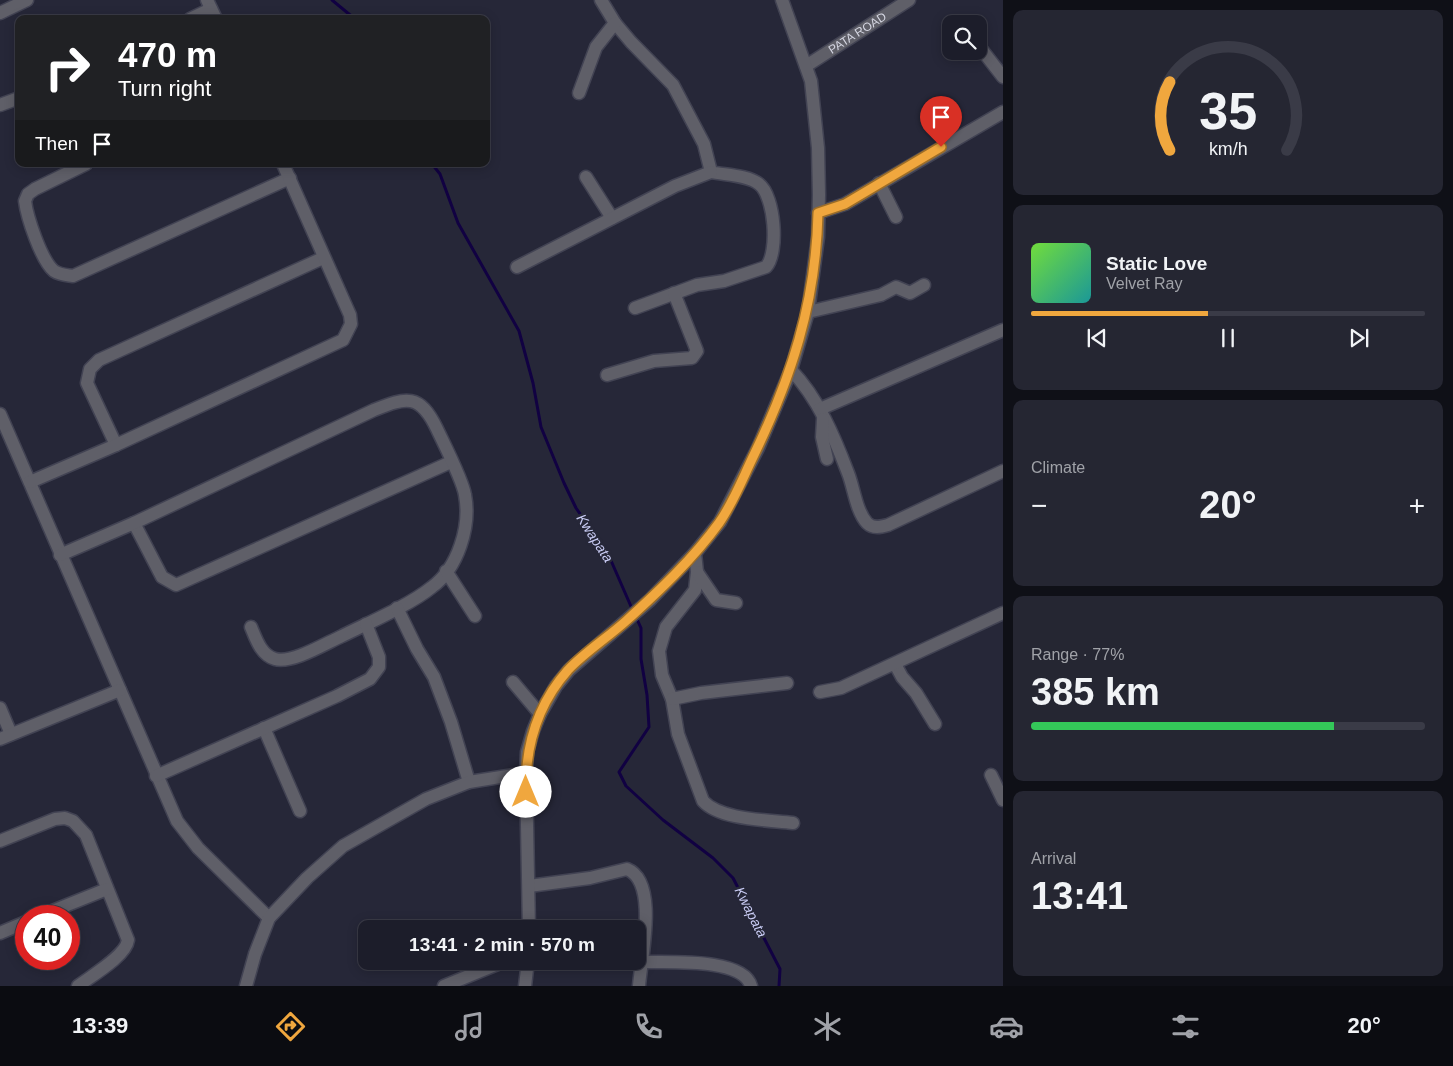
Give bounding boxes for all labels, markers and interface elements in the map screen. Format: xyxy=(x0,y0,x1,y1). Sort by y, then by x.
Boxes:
street label: PATA ROAD xyxy=(826,9,889,57)
map controls xyxy=(942,15,987,60)
button: search xyxy=(942,15,987,60)
icon: right xyxy=(35,35,100,100)
text: 470 m xyxy=(118,35,217,74)
text: Turn right xyxy=(118,76,211,101)
text: 35 xyxy=(1199,82,1257,140)
pin xyxy=(920,96,962,147)
icon: arrive xyxy=(927,103,955,131)
icon: arrive xyxy=(88,130,116,158)
text: Then xyxy=(35,133,78,154)
text: km/h xyxy=(1209,139,1247,159)
text: Static Love xyxy=(1106,253,1207,274)
text: Velvet Ray xyxy=(1106,275,1182,292)
icon: previous xyxy=(1083,324,1111,352)
icon: pause xyxy=(1214,324,1242,352)
icon: next xyxy=(1345,324,1373,352)
text: Climate xyxy=(1031,459,1085,476)
text: 20° xyxy=(1199,484,1257,526)
text: − xyxy=(1031,490,1047,521)
text: + xyxy=(1409,490,1425,521)
water label: Kwapata xyxy=(573,511,617,565)
text: Range · 77% xyxy=(1031,646,1124,663)
text: 385 km xyxy=(1031,671,1160,713)
position arrow xyxy=(499,765,551,817)
text: Arrival xyxy=(1031,850,1076,867)
text: 13:41 xyxy=(1031,875,1128,917)
water label: Kwapata xyxy=(732,884,771,940)
speed limit sign: 40 xyxy=(15,905,80,970)
text: 13:41 · 2 min · 570 m xyxy=(409,934,595,955)
icon: directions xyxy=(273,1009,308,1044)
icon: music xyxy=(452,1009,487,1044)
icon: phone xyxy=(631,1009,666,1044)
icon: climate xyxy=(810,1009,845,1044)
icon: car xyxy=(989,1009,1024,1044)
icon: filters xyxy=(1168,1009,1203,1044)
text: 13:39 xyxy=(72,1013,128,1038)
text: 20° xyxy=(1348,1013,1381,1038)

